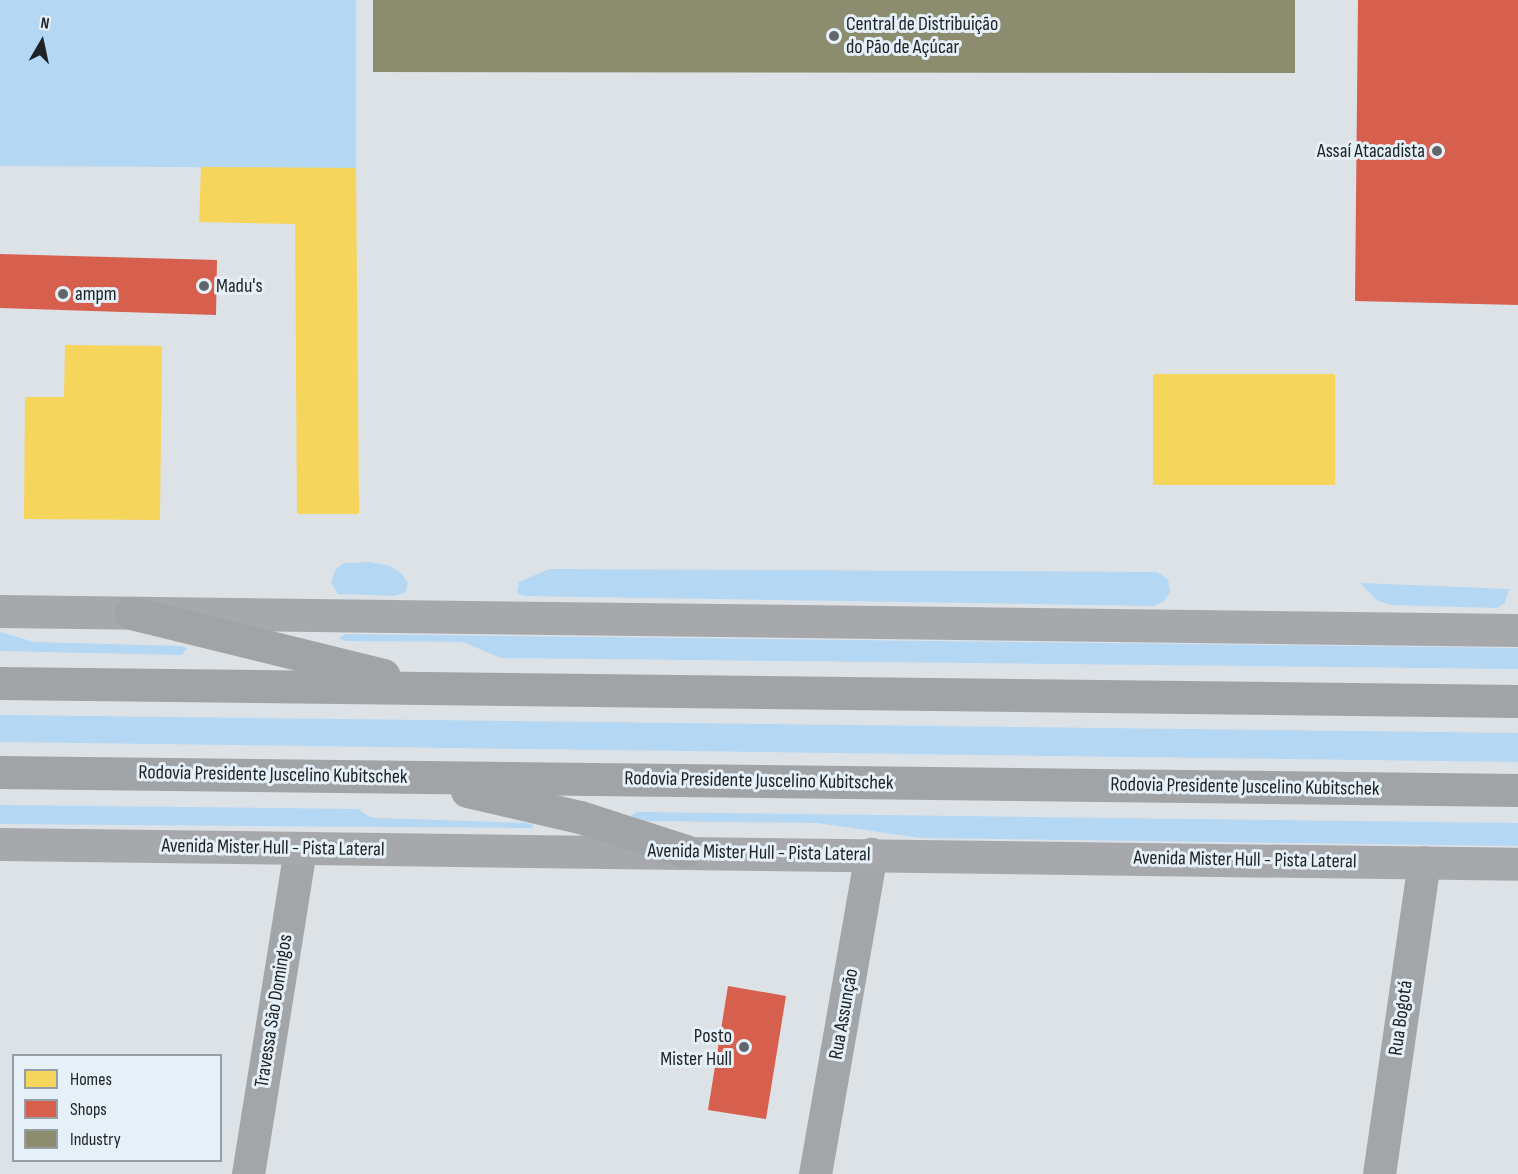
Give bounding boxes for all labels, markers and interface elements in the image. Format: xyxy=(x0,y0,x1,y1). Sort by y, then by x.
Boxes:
north arrow xyxy=(12,12,72,72)
place label: Central de Distribuição do Pão de Açúcar xyxy=(846,13,998,60)
text: N xyxy=(39,14,51,34)
marker: Central de Distribuição do Pão de Açúcar xyxy=(827,29,841,43)
place label: Assaí Atacadista xyxy=(1317,139,1425,163)
marker: Assaí Atacadista xyxy=(1430,144,1444,158)
place label: Madu's xyxy=(216,274,263,298)
marker: Madu's xyxy=(197,279,211,293)
place label: ampm xyxy=(75,282,117,306)
marker: ampm xyxy=(56,287,70,301)
street label: Rodovia Presidente Juscelino Kubitschek xyxy=(138,761,408,789)
street label: Rodovia Presidente Juscelino Kubitschek xyxy=(624,767,894,795)
street label: Rodovia Presidente Juscelino Kubitschek xyxy=(1110,773,1380,801)
street label: Avenida Mister Hull - Pista Lateral xyxy=(161,834,385,862)
street label: Avenida Mister Hull - Pista Lateral xyxy=(647,839,871,867)
street label: Avenida Mister Hull - Pista Lateral xyxy=(1133,846,1357,874)
street label: Travessa São Domingos xyxy=(250,933,298,1089)
street label: Rua Assunção xyxy=(824,967,864,1061)
street label: Rua Bogotá xyxy=(1384,979,1418,1057)
place label: Posto Mister Hull xyxy=(660,1024,732,1071)
marker: Posto Mister Hull xyxy=(737,1040,751,1054)
legend xyxy=(12,1054,222,1162)
text: Homes xyxy=(70,1069,112,1090)
text: Shops xyxy=(70,1099,107,1120)
text: Industry xyxy=(70,1129,121,1150)

